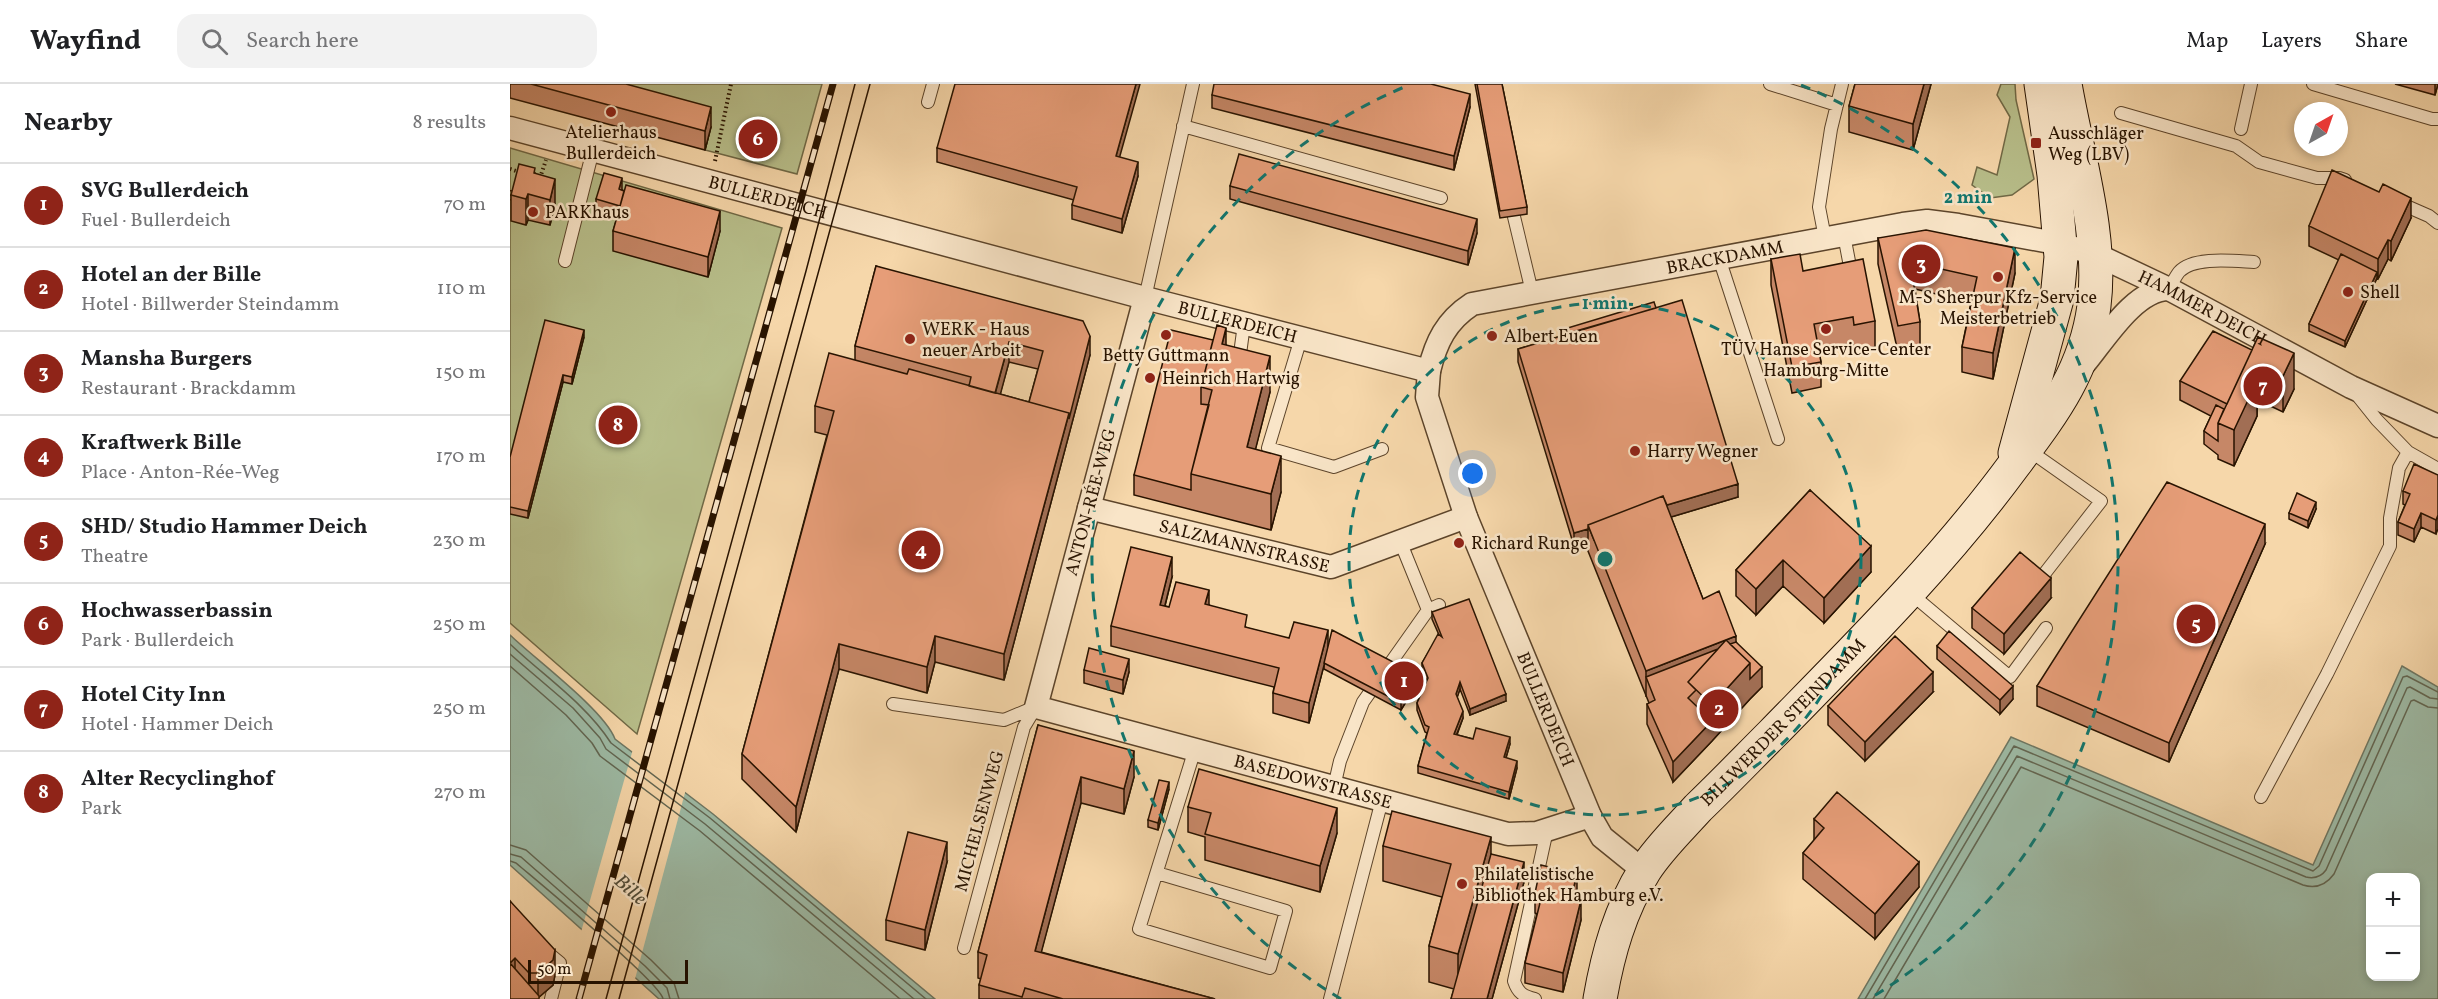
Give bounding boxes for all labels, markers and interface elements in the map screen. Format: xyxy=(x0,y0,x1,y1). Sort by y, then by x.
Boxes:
search box xyxy=(177,14,597,68)
text: Wayfind xyxy=(30,22,141,61)
icon: search xyxy=(198,25,231,58)
text: Search here xyxy=(246,26,359,57)
text: Map xyxy=(2186,27,2228,56)
text: Layers xyxy=(2261,27,2322,56)
text: Share xyxy=(2355,27,2408,56)
north arrow xyxy=(2294,102,2348,156)
text: Nearby xyxy=(24,105,113,141)
marker: Atelierhaus Bullerdeich xyxy=(604,105,618,119)
text: 8 results xyxy=(413,109,486,137)
pin: 6 xyxy=(738,116,778,162)
place label: Atelierhaus Bullerdeich xyxy=(565,121,657,167)
place label: Ausschläger Weg (LBV) xyxy=(2048,122,2144,168)
marker: Ausschläger Weg (LBV) xyxy=(2029,136,2043,150)
street label: BULLERDEICH xyxy=(705,171,830,226)
text: SVG Bullerdeich xyxy=(81,176,249,207)
text: 2 min xyxy=(1944,186,1992,211)
text: 1 xyxy=(39,191,48,219)
text: 70 m xyxy=(443,191,486,219)
place label: PARKhaus xyxy=(545,201,629,226)
marker: PARKhaus xyxy=(526,205,540,219)
text: Fuel · Bullerdeich xyxy=(81,207,231,235)
street label: BRACKDAMM xyxy=(1664,235,1786,282)
pin: 3 xyxy=(1902,242,1940,286)
text: Hotel an der Bille xyxy=(81,260,261,291)
street label: HAMMER DEICH xyxy=(2133,265,2271,353)
marker: M-S Sherpur Kfz-Service Meisterbetrieb xyxy=(1991,270,2005,284)
text: 2 xyxy=(38,275,49,303)
text: 110 m xyxy=(437,275,486,303)
place label: Shell xyxy=(2360,281,2400,306)
marker: Shell xyxy=(2341,285,2355,299)
place label: M-S Sherpur Kfz-Service Meisterbetrieb xyxy=(1899,286,2097,332)
text: Hotel · Billwerder Steindamm xyxy=(81,291,340,319)
text: 1 min xyxy=(1582,292,1628,317)
street label: BULLERDEICH xyxy=(1175,296,1300,351)
place label: WERK - Haus neuer Arbeit xyxy=(922,318,1030,364)
marker: TÜV Hanse Service-Center Hamburg-Mitte xyxy=(1819,322,1833,336)
place label: Albert Euen xyxy=(1504,325,1598,350)
marker: Betty Guttmann xyxy=(1159,328,1173,342)
marker: Albert Euen xyxy=(1485,329,1499,343)
marker: WERK - Haus neuer Arbeit xyxy=(903,332,917,346)
place label: TÜV Hanse Service-Center Hamburg-Mitte xyxy=(1721,338,1931,384)
text: Mansha Burgers xyxy=(81,344,252,375)
place label: Betty Guttmann xyxy=(1102,344,1230,369)
text: 3 xyxy=(38,359,49,387)
text: 150 m xyxy=(435,359,486,387)
pin: 7 xyxy=(2244,364,2282,408)
place label: Heinrich Hartwig xyxy=(1162,367,1300,392)
marker: Heinrich Hartwig xyxy=(1143,371,1157,385)
text: Restaurant · Brackdamm xyxy=(81,375,296,403)
pin: 8 xyxy=(598,402,638,448)
street label: ANTON-RÉE-WEG xyxy=(1060,426,1123,579)
text: Kraftwerk Bille xyxy=(81,428,241,459)
place label: Harry Wegner xyxy=(1647,440,1758,465)
text: 4 xyxy=(37,443,50,471)
text: 170 m xyxy=(436,443,486,471)
marker: Harry Wegner xyxy=(1628,444,1642,458)
text: Place · Anton-Rée-Weg xyxy=(81,459,279,487)
your location xyxy=(1458,459,1487,488)
text: SHD/ Studio Hammer Deich xyxy=(81,512,367,543)
street label: SALZMANNSTRASSE xyxy=(1156,514,1332,580)
text: 5 xyxy=(39,527,48,555)
text: 230 m xyxy=(432,527,486,555)
pin: 4 xyxy=(902,528,940,572)
place label: Richard Runge xyxy=(1471,532,1588,557)
marker: Richard Runge xyxy=(1452,536,1466,550)
text: Theatre xyxy=(81,543,148,571)
centre of rings xyxy=(1595,549,1615,569)
text: Hochwasserbassin xyxy=(81,596,273,627)
pin: 5 xyxy=(2176,602,2216,646)
text: 6 xyxy=(38,611,49,639)
text: 250 m xyxy=(432,611,486,639)
text: Park · Bullerdeich xyxy=(81,627,234,655)
street label: BILLWERDER STEINDAMM xyxy=(1696,633,1873,813)
street label: BULLERDEICH xyxy=(1509,649,1579,771)
pin: 1 xyxy=(1384,658,1424,704)
text: Hotel City Inn xyxy=(81,680,226,711)
pin: 2 xyxy=(1700,686,1738,732)
text: 7 xyxy=(39,695,48,723)
text: 250 m xyxy=(432,695,486,723)
text: Hotel · Hammer Deich xyxy=(81,711,274,739)
street label: MICHELSENWEG xyxy=(950,748,1011,895)
street label: BASEDOWSTRASSE xyxy=(1231,750,1395,816)
text: Alter Recyclinghof xyxy=(81,764,274,795)
text: 8 xyxy=(38,779,49,807)
text: 270 m xyxy=(433,779,486,807)
text: Park xyxy=(81,795,122,823)
place label: Philatelistische Bibliothek Hamburg e.V. xyxy=(1474,863,1664,909)
water label: Bille xyxy=(607,868,653,913)
map controls xyxy=(2366,873,2420,981)
button: + xyxy=(2366,873,2420,927)
marker: Philatelistische Bibliothek Hamburg e.V. xyxy=(1455,877,1469,891)
button: − xyxy=(2366,927,2420,981)
scale bar xyxy=(528,957,688,984)
text: 50 m xyxy=(537,959,571,981)

